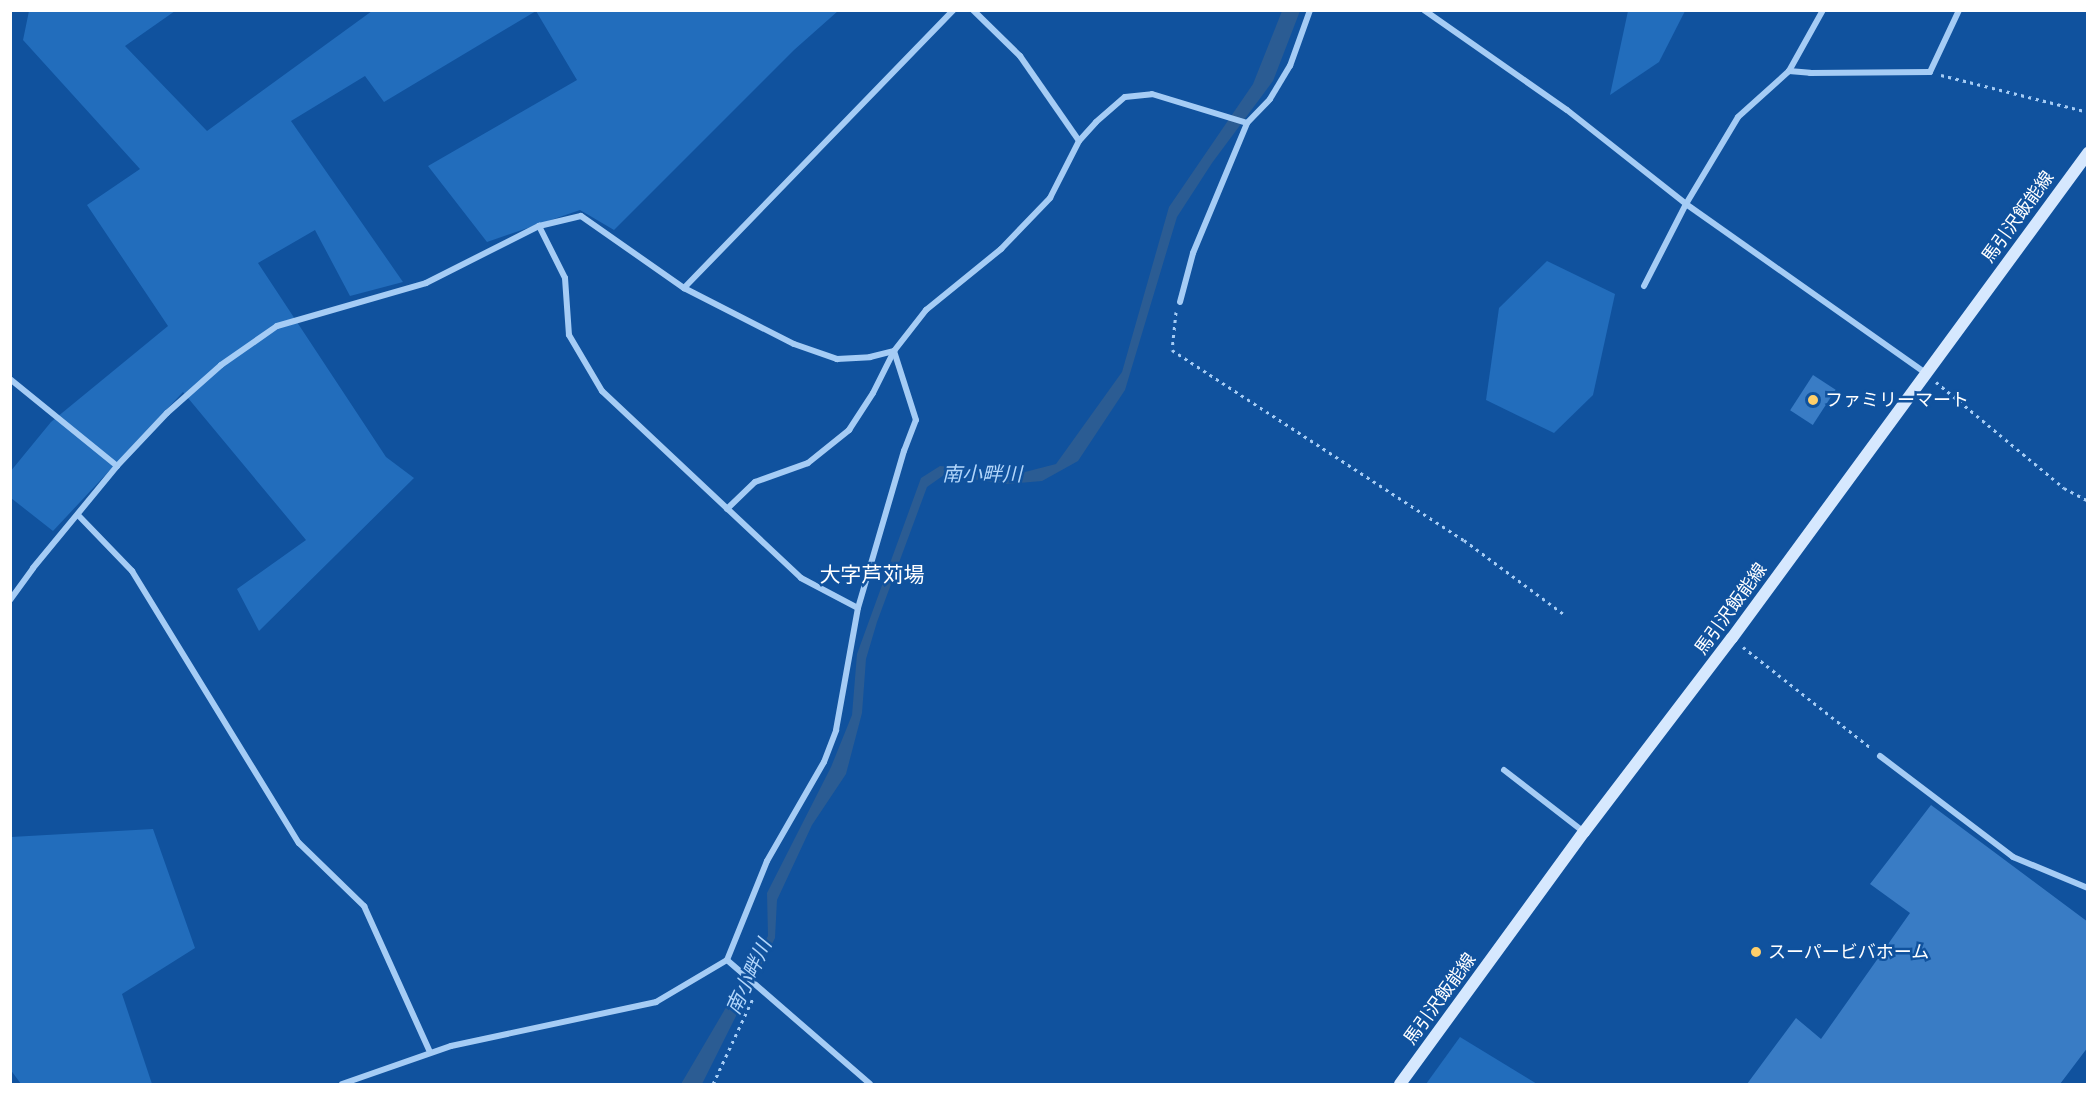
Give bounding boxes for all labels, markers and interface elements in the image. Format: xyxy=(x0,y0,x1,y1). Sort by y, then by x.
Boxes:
street label: 馬引沢飯能線 xyxy=(1978,167,2058,267)
place label: ファミリーマート xyxy=(1825,389,1969,411)
marker: ファミリーマート xyxy=(1806,393,1820,407)
water label: 南小畔川 xyxy=(942,462,1022,486)
street label: 馬引沢飯能線 xyxy=(1691,559,1771,659)
district label: 大字芦苅場 xyxy=(820,562,924,588)
water label: 南小畔川 xyxy=(721,936,777,1018)
place label: スーパービバホーム xyxy=(1768,941,1930,963)
marker: スーパービバホーム xyxy=(1749,945,1763,959)
street label: 馬引沢飯能線 xyxy=(1400,949,1480,1049)

